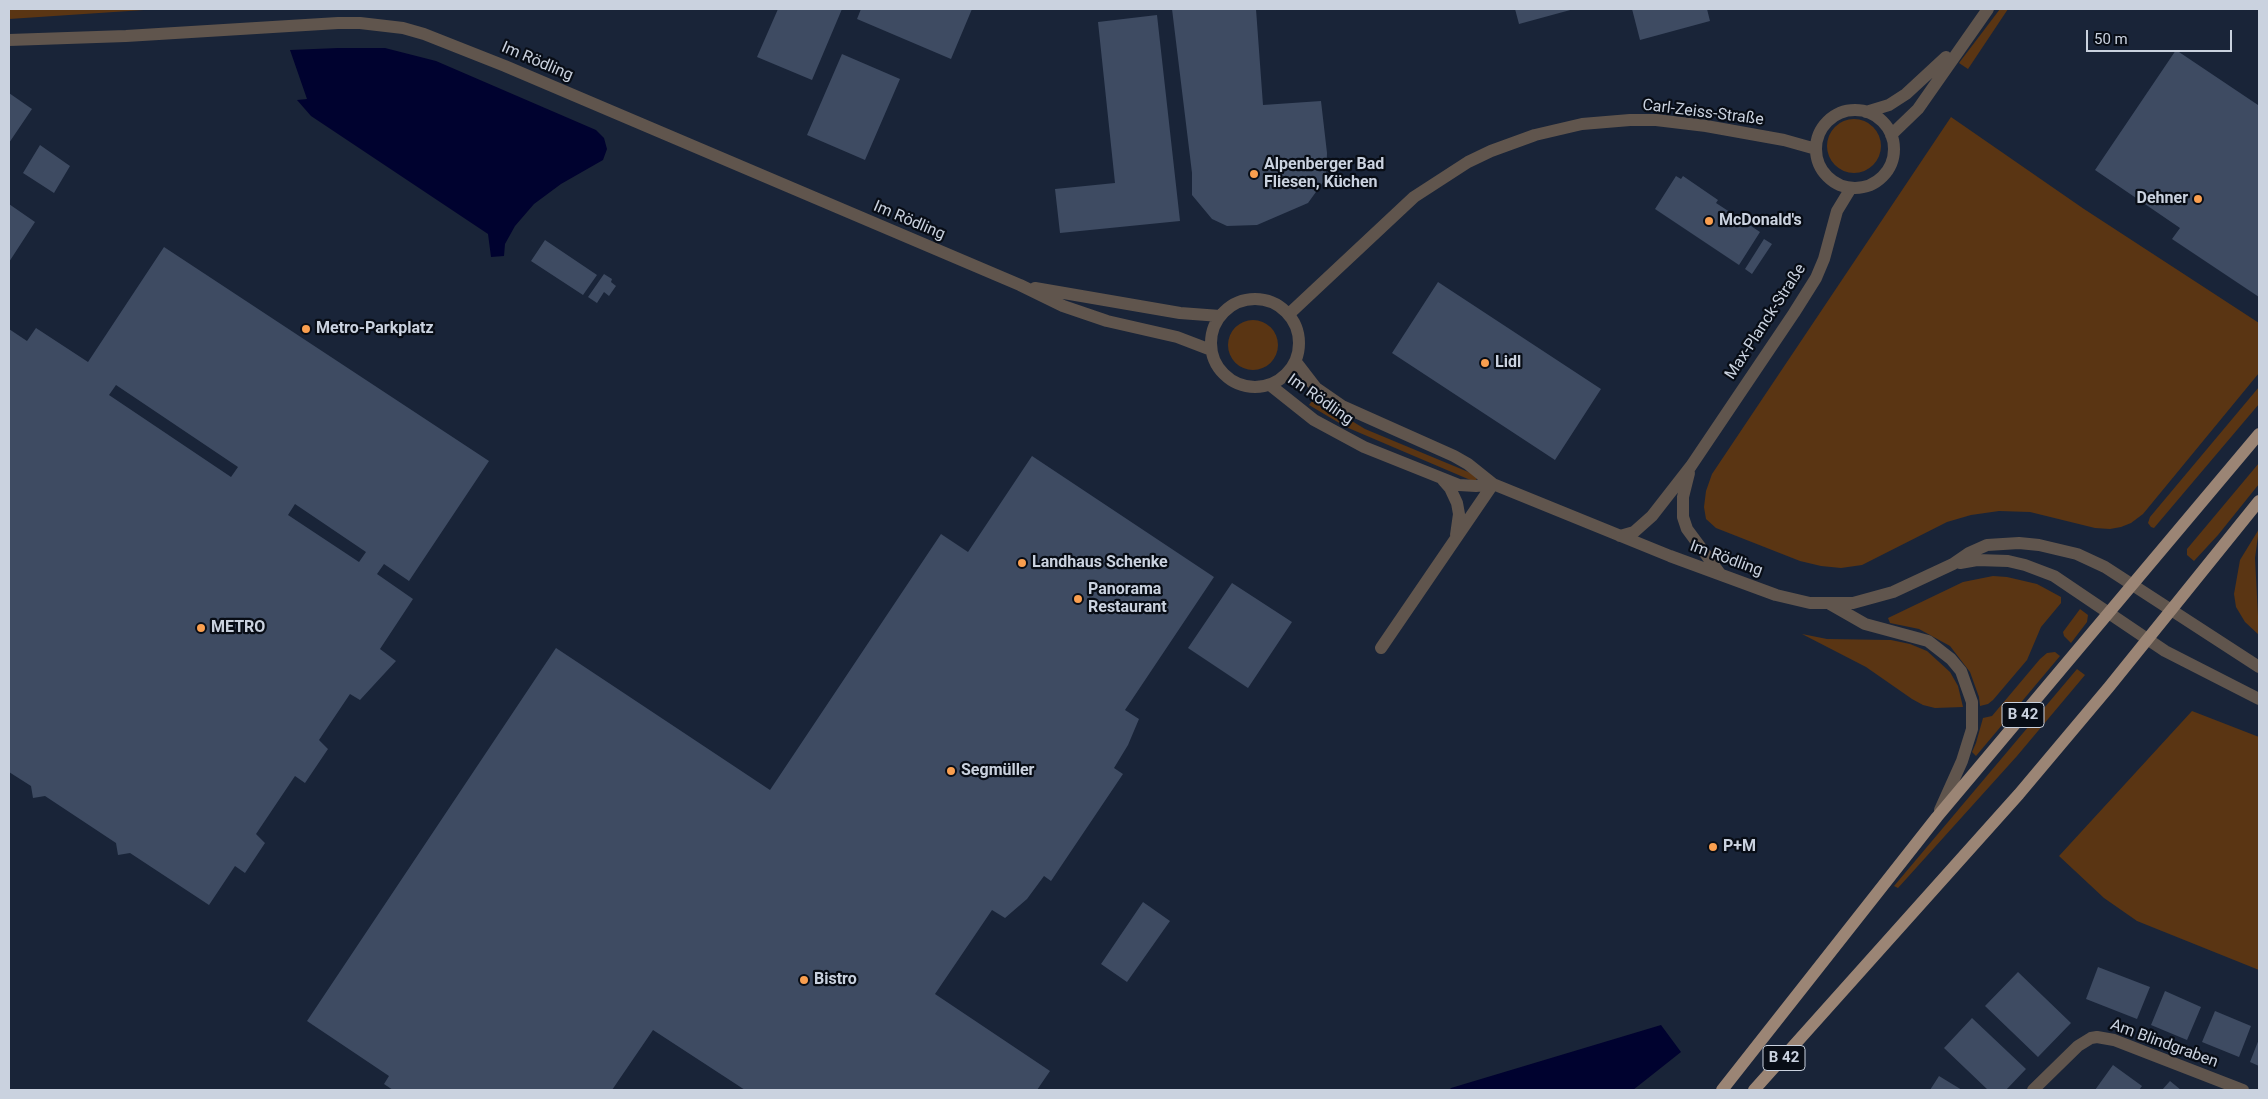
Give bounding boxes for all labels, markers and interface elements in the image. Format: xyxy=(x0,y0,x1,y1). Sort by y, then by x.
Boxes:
scale bar xyxy=(2088,20,2234,52)
text: 50 m xyxy=(2094,30,2128,48)
street label: Im Rödling xyxy=(498,38,576,86)
street label: Carl-Zeiss-Straße xyxy=(1641,96,1765,130)
place label: Alpenberger Bad Fliesen, Küchen xyxy=(1264,155,1384,193)
marker: Alpenberger Bad Fliesen, Küchen xyxy=(1248,168,1260,180)
place label: Dehner xyxy=(2137,189,2188,209)
marker: Dehner xyxy=(2192,193,2204,205)
street label: Im Rödling xyxy=(870,197,948,245)
place label: McDonald's xyxy=(1719,211,1802,231)
marker: McDonald's xyxy=(1703,215,1715,227)
street label: Max-Planck-Straße xyxy=(1721,261,1811,383)
place label: Metro-Parkplatz xyxy=(316,319,434,339)
marker: Metro-Parkplatz xyxy=(300,323,312,335)
place label: Lidl xyxy=(1495,353,1521,373)
marker: Lidl xyxy=(1479,357,1491,369)
street label: Im Rödling xyxy=(1283,370,1357,430)
street label: Im Rödling xyxy=(1687,537,1765,581)
place label: Landhaus Schenke xyxy=(1032,553,1168,573)
marker: Landhaus Schenke xyxy=(1016,557,1028,569)
place label: Panorama Restaurant xyxy=(1088,580,1167,618)
marker: Panorama Restaurant xyxy=(1072,593,1084,605)
place label: METRO xyxy=(211,618,265,638)
marker: METRO xyxy=(195,622,207,634)
road number: B 42 xyxy=(2002,702,2044,728)
place label: Segmüller xyxy=(961,761,1034,781)
marker: Segmüller xyxy=(945,765,957,777)
place label: P+M xyxy=(1723,837,1756,857)
marker: P+M xyxy=(1707,841,1719,853)
place label: Bistro xyxy=(814,970,857,990)
marker: Bistro xyxy=(798,974,810,986)
street label: Am Blindgraben xyxy=(2108,1016,2220,1072)
road number: B 42 xyxy=(1763,1046,1805,1070)

